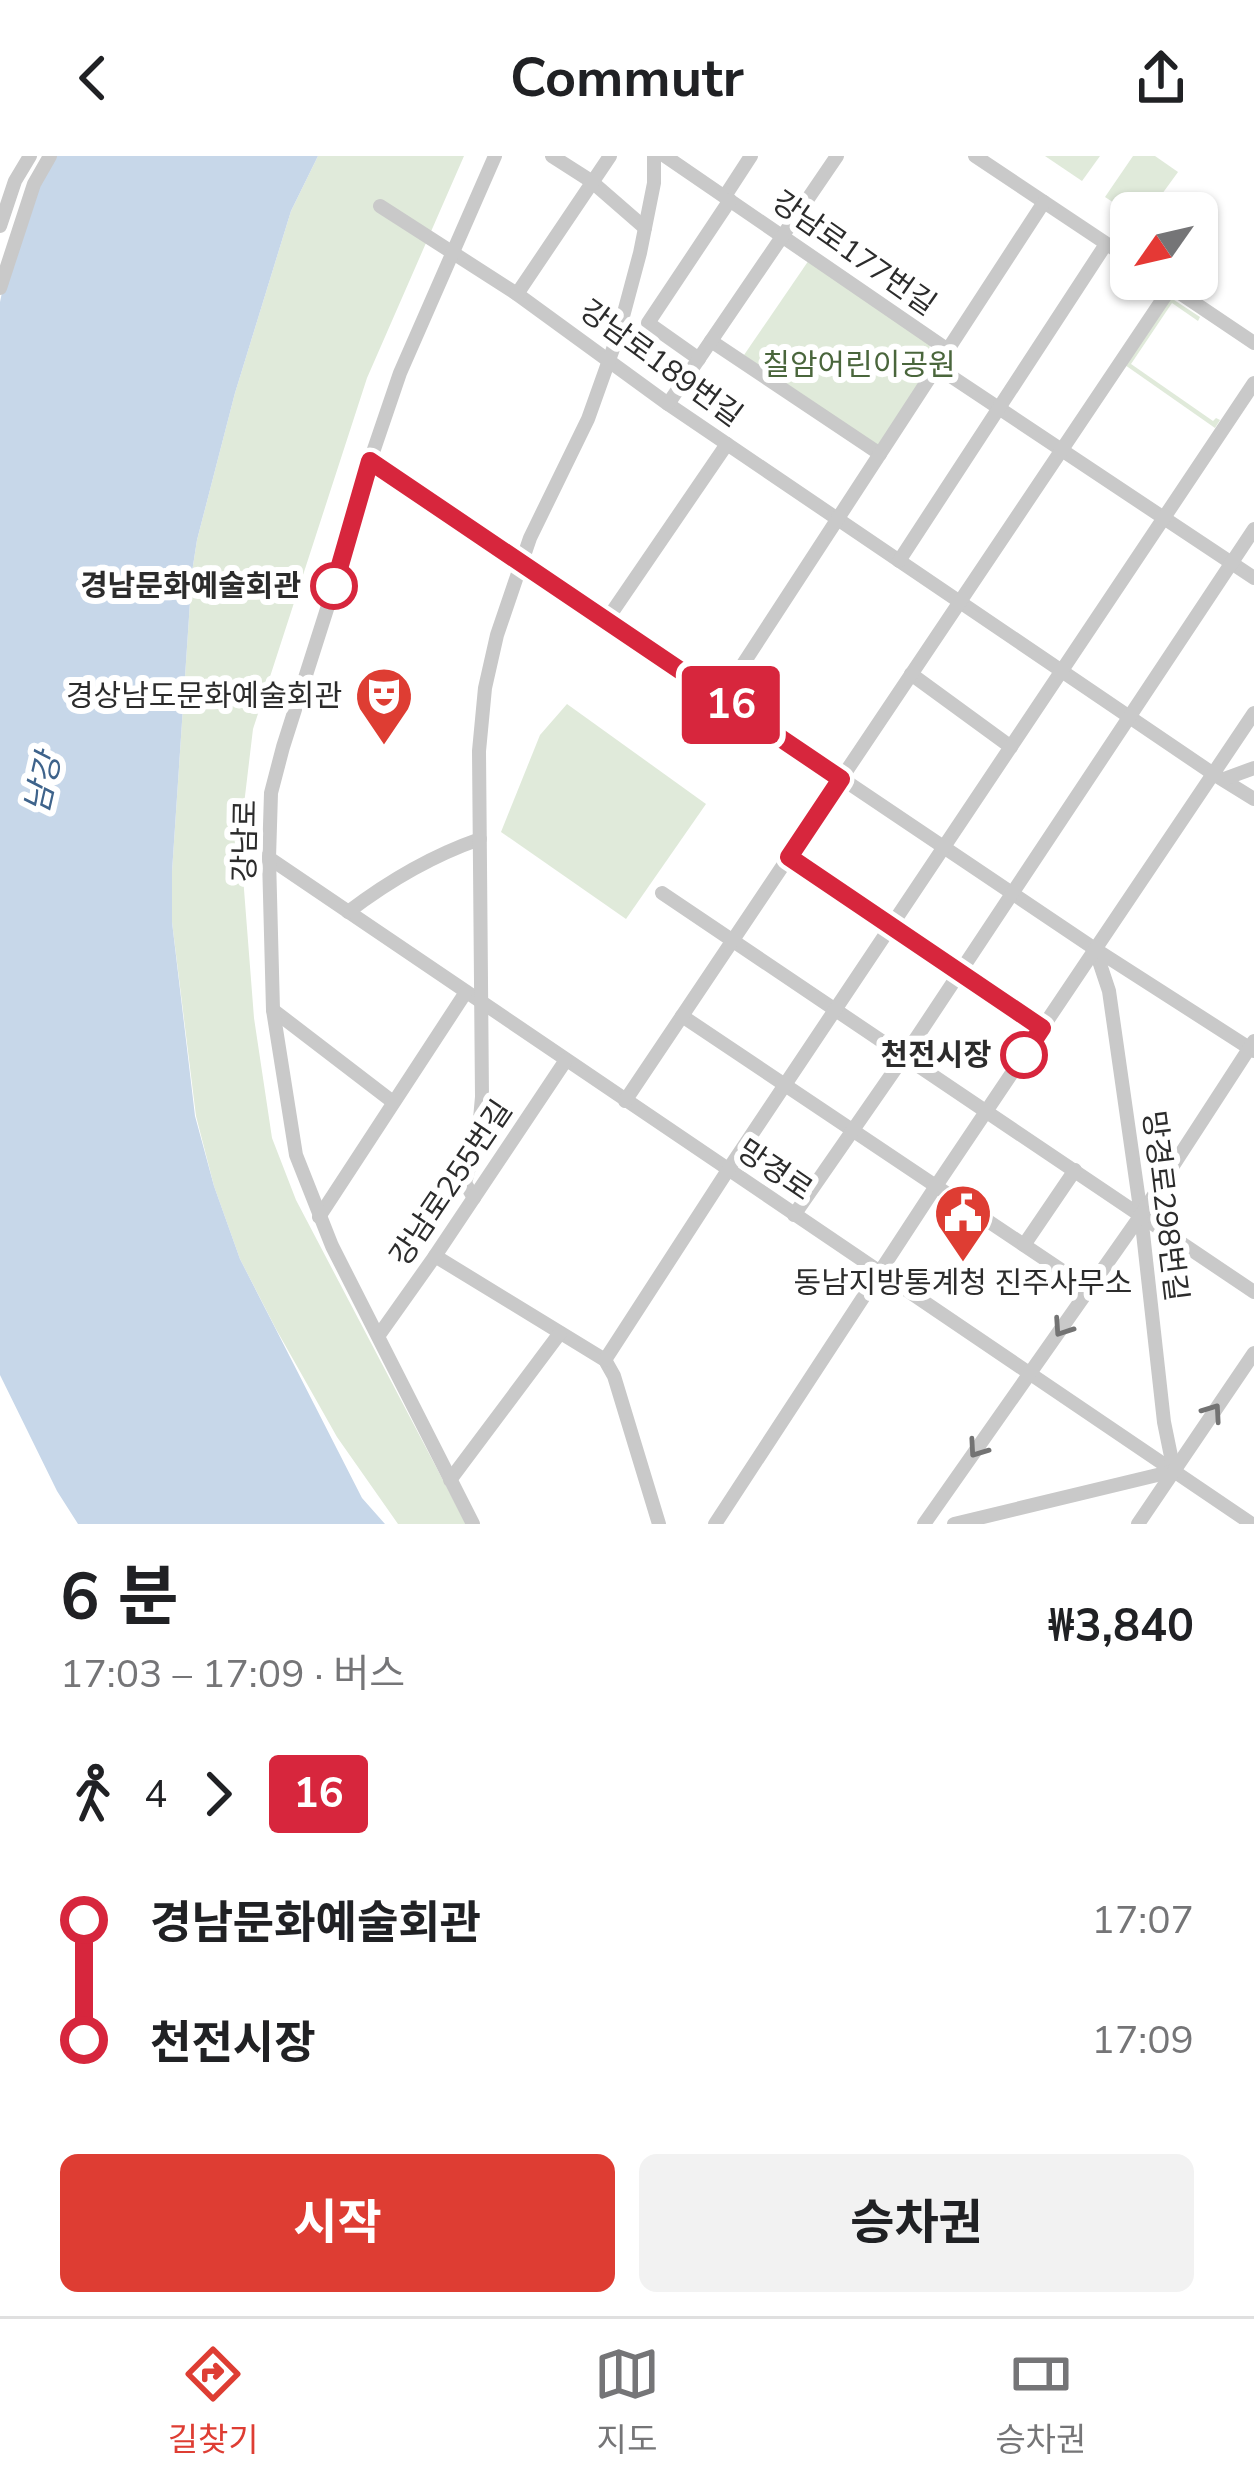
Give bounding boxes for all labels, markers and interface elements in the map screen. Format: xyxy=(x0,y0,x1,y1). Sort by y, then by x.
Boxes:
text: Commutr xyxy=(510,41,744,115)
icon: back xyxy=(60,45,126,111)
icon: share xyxy=(1128,45,1194,111)
street label: 강남로177번길 xyxy=(763,182,944,325)
north arrow xyxy=(1110,192,1218,300)
map controls xyxy=(1110,192,1218,300)
street label: 강남로189번길 xyxy=(571,290,750,436)
park label: 칠암어린이공원 xyxy=(762,345,956,386)
marker: 경남문화예술회관 xyxy=(312,564,356,608)
place label: 경남문화예술회관 xyxy=(80,566,301,607)
theatre icon: 경상남도문화예술회관 xyxy=(353,665,415,747)
line badge: 16 xyxy=(677,666,785,744)
place label: 경상남도문화예술회관 xyxy=(66,676,342,717)
text: 16 xyxy=(706,676,756,733)
water label: 남강 xyxy=(15,744,73,818)
street label: 강남로 xyxy=(224,799,267,883)
marker: 천전시장 xyxy=(1002,1033,1046,1077)
place label: 천전시장 xyxy=(881,1035,991,1076)
street label: 강남로255번길 xyxy=(381,1092,522,1274)
street label: 망경로298번길 xyxy=(1132,1108,1197,1304)
street label: 망경로 xyxy=(729,1130,821,1211)
public building icon: 동남지방통계청 진주사무소 xyxy=(932,1182,994,1264)
place label: 동남지방통계청 진주사무소 xyxy=(794,1263,1132,1304)
one-way arrow xyxy=(1054,1315,1076,1337)
one-way arrow xyxy=(1199,1403,1221,1425)
one-way arrow xyxy=(970,1436,992,1457)
text: 6 분 xyxy=(60,1552,178,1642)
text: ₩3,840 xyxy=(1048,1596,1194,1657)
text: 17:03 – 17:09 · 버스 xyxy=(60,1648,405,1701)
icon: walk xyxy=(60,1761,126,1827)
icon: forward xyxy=(185,1761,251,1827)
text: 16 xyxy=(293,1765,344,1822)
text: 4 xyxy=(144,1768,167,1821)
text: 경남문화예술회관 xyxy=(150,1893,481,1954)
text: 17:07 xyxy=(1092,1894,1194,1947)
text: 천전시장 xyxy=(150,2013,316,2074)
text: 17:09 xyxy=(1092,2014,1194,2067)
button: 시작 xyxy=(60,2154,615,2292)
button: 승차권 xyxy=(639,2154,1194,2292)
tab: 길찾기 xyxy=(168,2341,259,2463)
tab: 지도 xyxy=(594,2341,660,2463)
tab: 승차권 xyxy=(995,2341,1086,2463)

